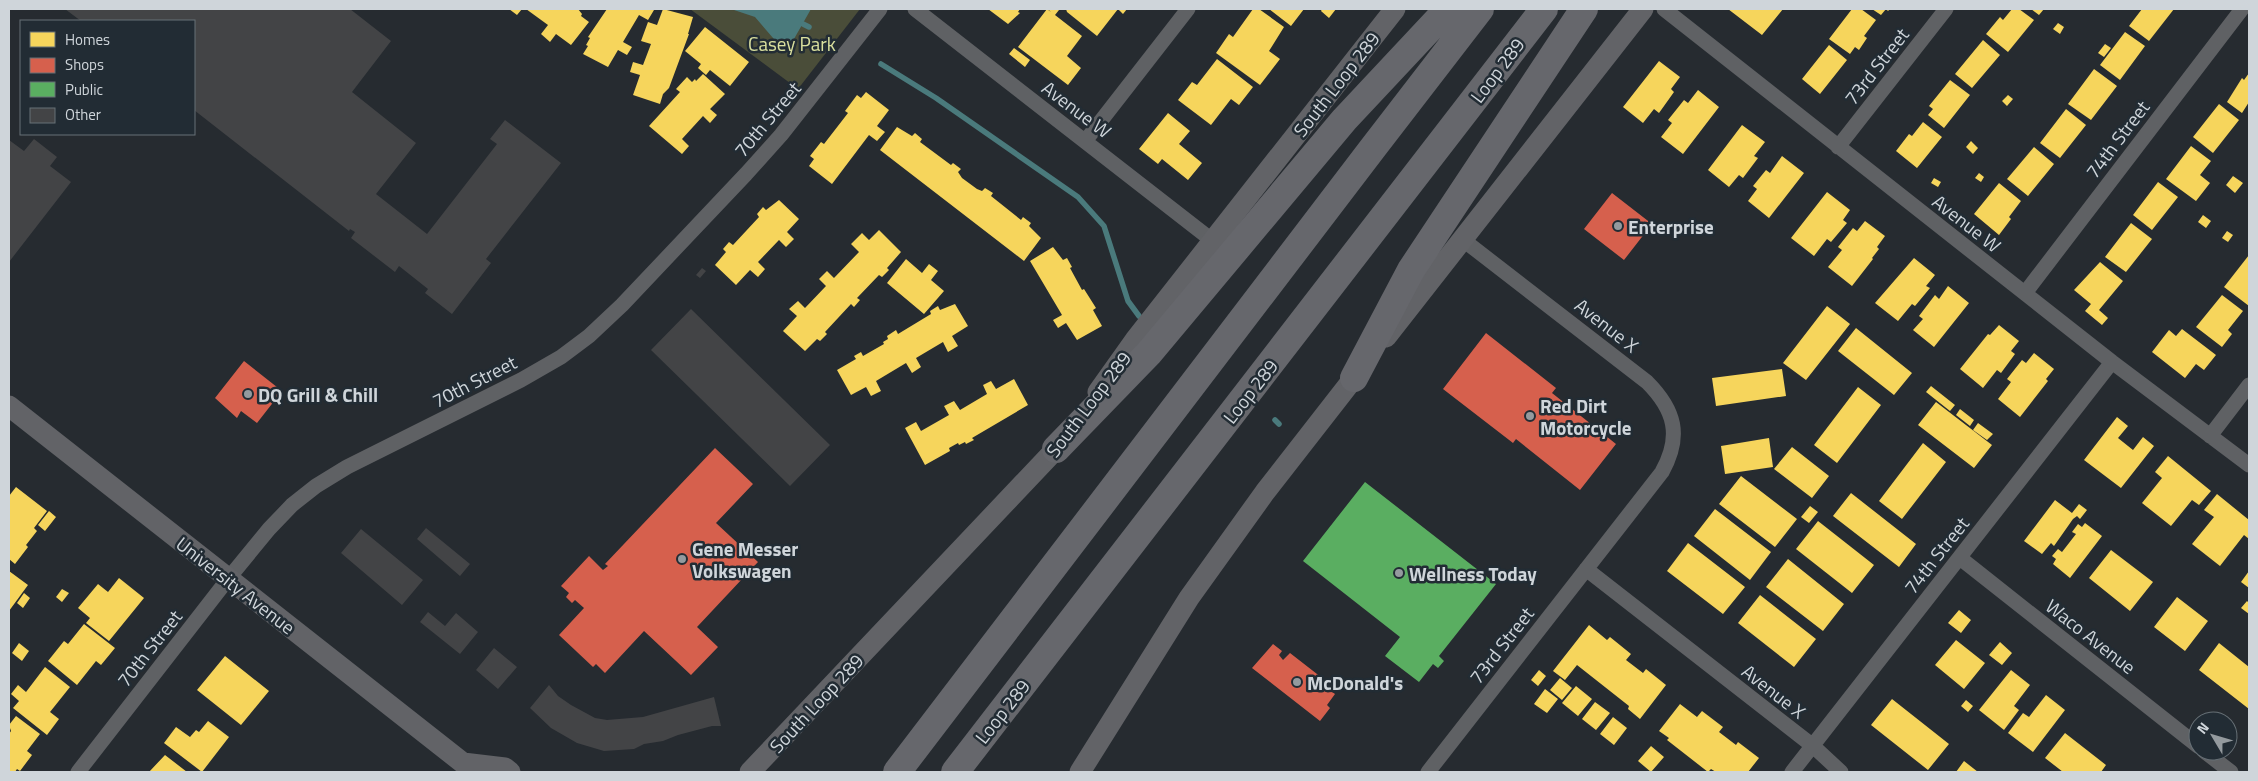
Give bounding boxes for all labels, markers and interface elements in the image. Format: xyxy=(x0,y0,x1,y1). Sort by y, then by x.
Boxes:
legend xyxy=(20,20,195,135)
street label: 73rd Street xyxy=(1837,21,1916,111)
street label: South Loop 289 xyxy=(1286,25,1386,143)
text: Homes xyxy=(65,28,110,51)
park label: Casey Park xyxy=(748,29,836,58)
street label: Loop 289 xyxy=(1463,31,1531,109)
text: Shops xyxy=(65,53,104,76)
street label: Avenue W xyxy=(1036,73,1118,145)
street label: 70th Street xyxy=(727,74,808,163)
text: Public xyxy=(65,78,103,101)
street label: 74th Street xyxy=(2078,94,2156,184)
text: Other xyxy=(65,103,101,126)
street label: Avenue W xyxy=(1926,187,2008,259)
place label: Enterprise xyxy=(1628,212,1714,241)
marker: Enterprise xyxy=(1612,220,1624,232)
street label: Avenue X xyxy=(1569,291,1645,360)
street label: South Loop 289 xyxy=(1038,345,1138,463)
street label: 70th Street xyxy=(427,347,522,415)
street label: Loop 289 xyxy=(1215,352,1285,430)
place label: DQ Grill & Chill xyxy=(258,380,378,409)
marker: DQ Grill & Chill xyxy=(242,388,254,400)
place label: Red Dirt Motorcycle xyxy=(1540,391,1632,442)
marker: Red Dirt Motorcycle xyxy=(1524,410,1536,422)
street label: 74th Street xyxy=(1896,510,1976,600)
street label: University Avenue xyxy=(170,529,302,641)
place label: Gene Messer Volkswagen xyxy=(692,534,798,585)
marker: Gene Messer Volkswagen xyxy=(676,553,688,565)
place label: Wellness Today xyxy=(1409,559,1537,588)
marker: Wellness Today xyxy=(1393,567,1405,579)
street label: Waco Avenue xyxy=(2040,591,2142,681)
street label: 73rd Street xyxy=(1462,600,1541,690)
street label: 70th Street xyxy=(109,603,189,693)
street label: South Loop 289 xyxy=(762,647,870,759)
street label: Avenue X xyxy=(1736,657,1812,726)
place label: McDonald's xyxy=(1307,668,1403,697)
street label: Loop 289 xyxy=(967,672,1037,750)
marker: McDonald's xyxy=(1291,676,1303,688)
north arrow xyxy=(2188,711,2238,761)
text: N xyxy=(2191,717,2214,738)

